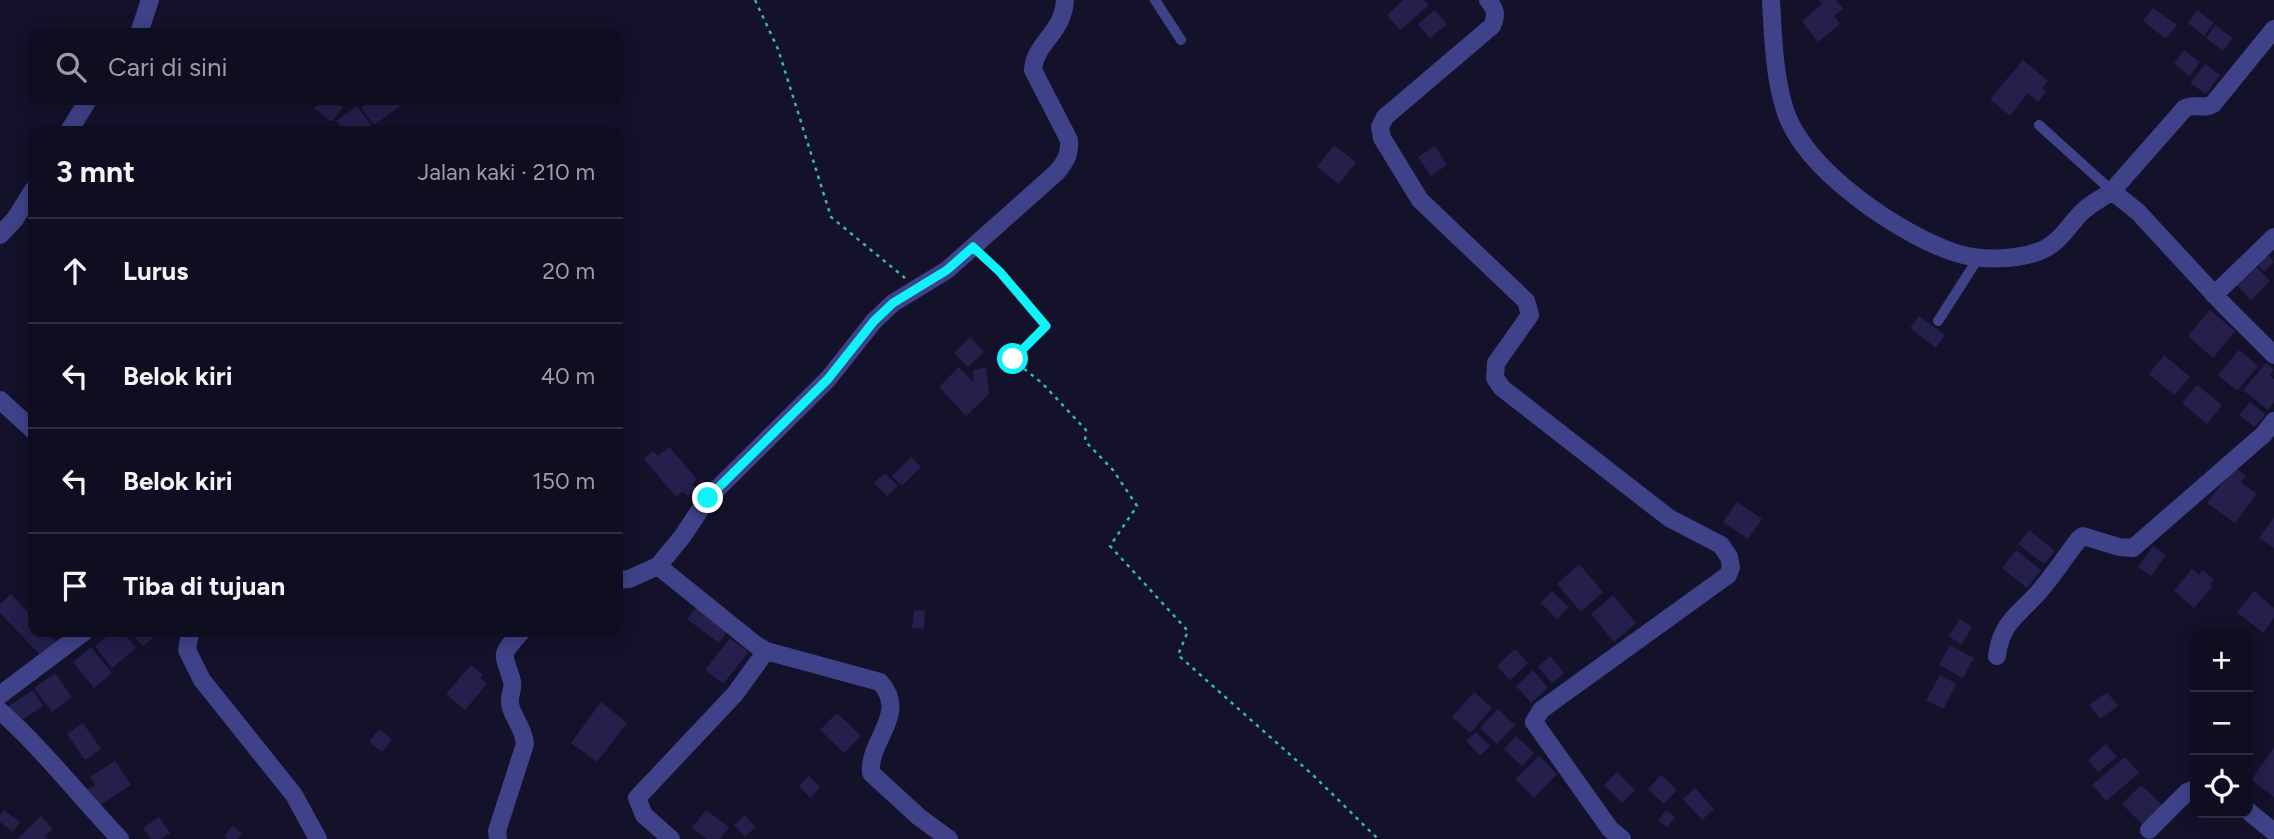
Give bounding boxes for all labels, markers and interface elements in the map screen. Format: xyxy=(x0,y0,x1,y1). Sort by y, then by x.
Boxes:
search box xyxy=(28,28,623,105)
icon: search xyxy=(52,48,90,86)
text: Cari di sini xyxy=(108,51,228,83)
text: 3 mnt xyxy=(56,153,135,190)
text: Jalan kaki · 210 m xyxy=(417,158,595,186)
icon: ahead xyxy=(56,252,94,290)
text: Lurus xyxy=(123,255,188,287)
text: 20 m xyxy=(542,257,595,285)
route start xyxy=(997,343,1028,374)
icon: left xyxy=(56,357,94,395)
text: Belok kiri xyxy=(123,360,232,392)
text: 40 m xyxy=(541,362,595,390)
icon: left xyxy=(56,462,94,500)
text: Belok kiri xyxy=(123,465,232,497)
text: 150 m xyxy=(532,467,595,495)
route end xyxy=(692,482,723,513)
icon: arrive xyxy=(56,567,94,605)
text: Tiba di tujuan xyxy=(123,570,285,602)
map controls xyxy=(2190,629,2253,818)
button: + xyxy=(2190,629,2253,692)
button: − xyxy=(2190,692,2253,755)
button: locate xyxy=(2190,755,2253,818)

